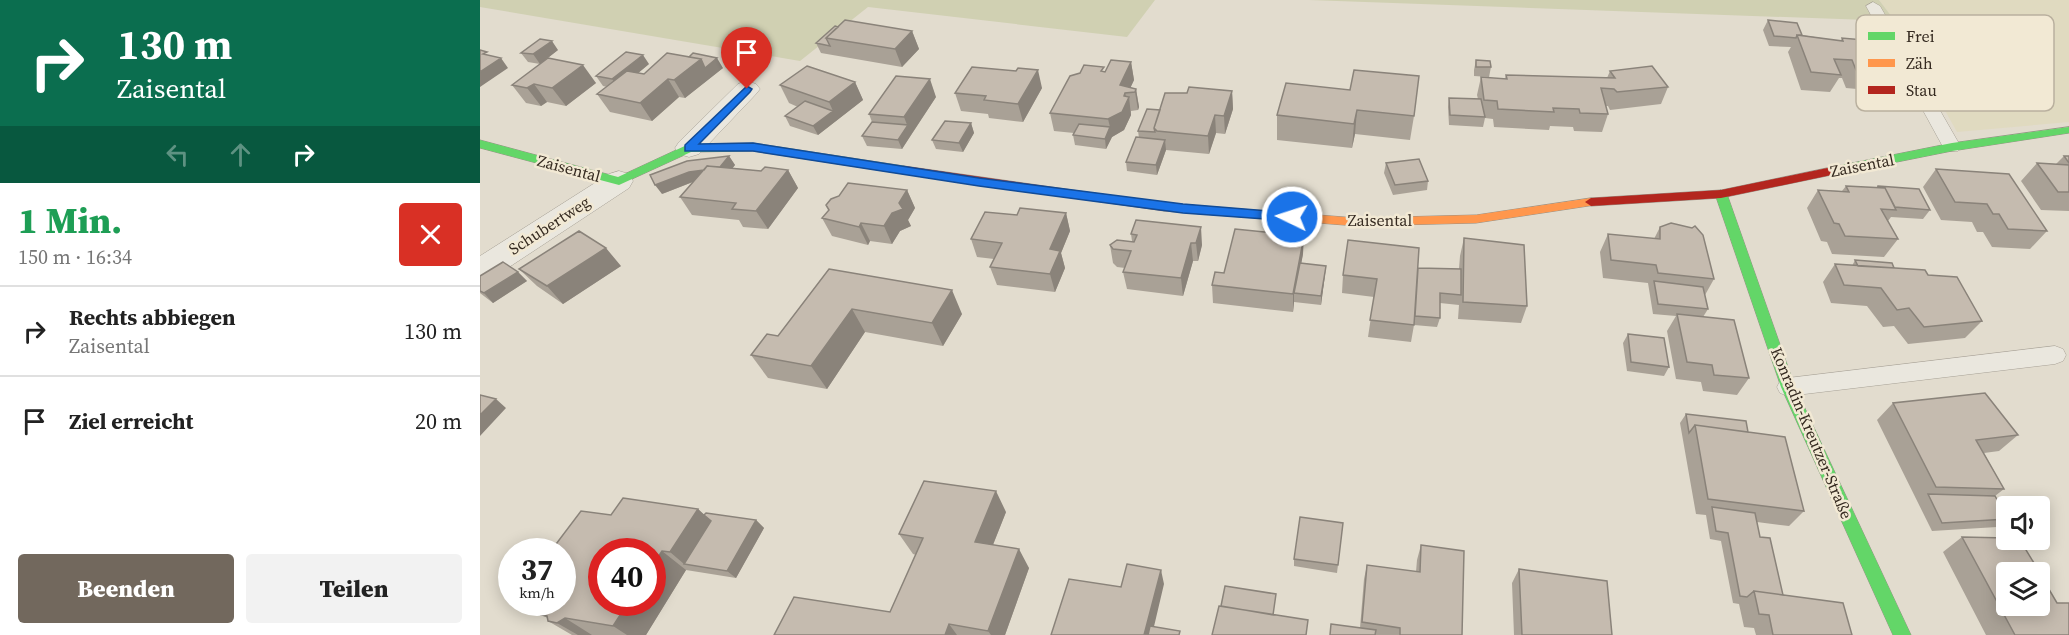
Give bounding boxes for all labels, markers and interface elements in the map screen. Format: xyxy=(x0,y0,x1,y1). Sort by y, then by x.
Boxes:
text: 130 m xyxy=(117,15,232,73)
legend xyxy=(1856,15,2054,111)
icon: right xyxy=(18,24,96,102)
text: Frei xyxy=(1906,25,1935,47)
pin xyxy=(721,27,772,89)
icon: arrive xyxy=(730,36,763,69)
text: Zäh xyxy=(1906,52,1933,74)
text: Zaisental xyxy=(117,70,226,107)
text: Stau xyxy=(1906,79,1937,101)
icon: left xyxy=(161,138,194,171)
icon: ahead xyxy=(224,138,257,171)
icon: right xyxy=(287,138,320,171)
street label: Zaisental xyxy=(1828,148,1896,182)
street label: Zaisental xyxy=(535,149,603,187)
position arrow xyxy=(1260,185,1324,249)
street label: Schubertweg xyxy=(504,190,594,260)
text: 1 Min. xyxy=(18,196,122,245)
button: close xyxy=(399,203,462,266)
street label: Zaisental xyxy=(1348,209,1413,231)
text: 150 m · 16:34 xyxy=(18,243,132,271)
text: Rechts abbiegen xyxy=(69,302,236,332)
icon: right xyxy=(18,315,51,348)
text: 130 m xyxy=(404,316,462,346)
text: Zaisental xyxy=(69,332,150,360)
street label: Konradin-Kreutzer-Straße xyxy=(1766,344,1858,522)
icon: arrive xyxy=(18,405,51,438)
text: Ziel erreicht xyxy=(69,406,193,436)
text: 20 m xyxy=(415,406,462,436)
map controls xyxy=(1996,496,2050,616)
button: sound xyxy=(1996,496,2050,550)
speed limit sign: 40 xyxy=(588,538,666,616)
text: 37 xyxy=(521,549,553,590)
button: Beenden xyxy=(18,554,234,623)
button: Teilen xyxy=(246,554,462,623)
button: layers xyxy=(1996,562,2050,616)
text: km/h xyxy=(519,582,555,603)

